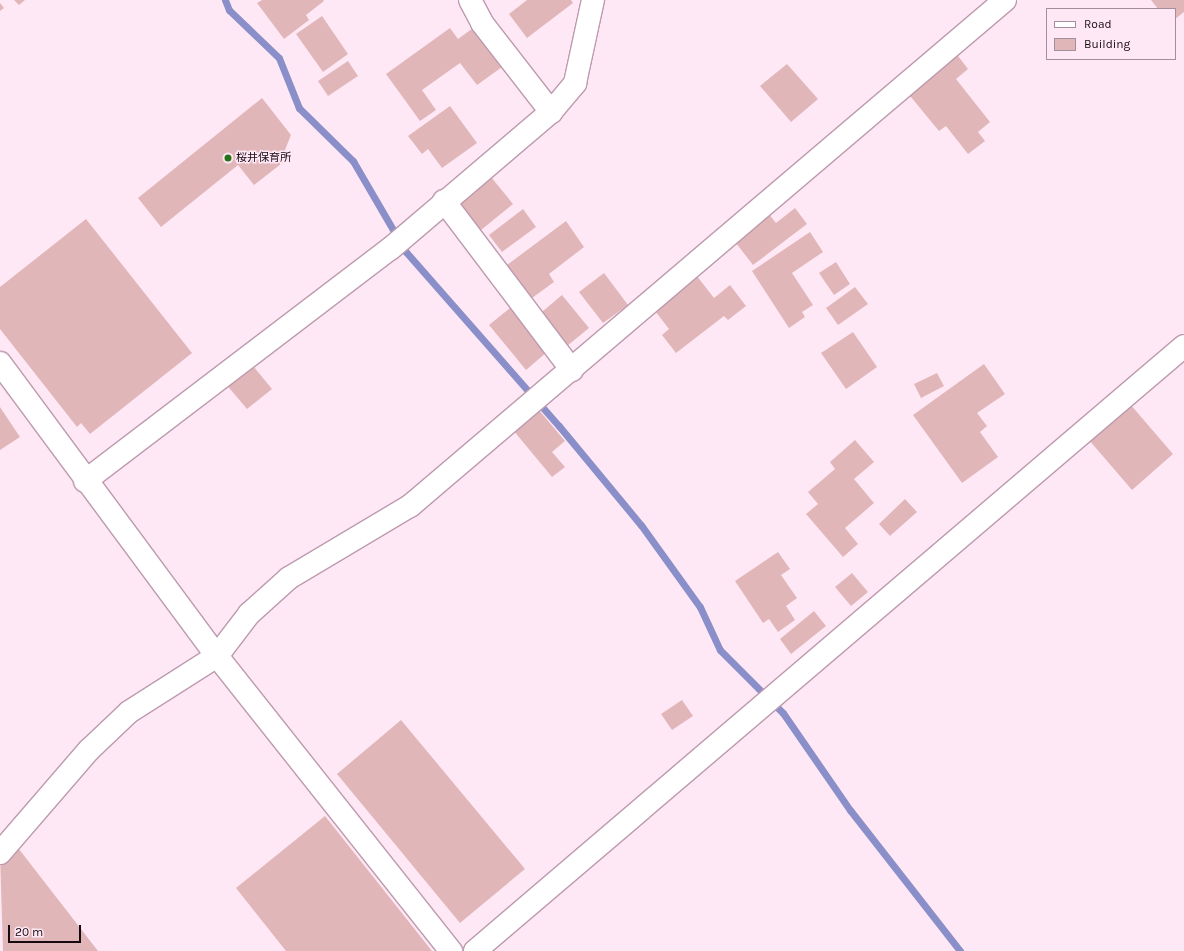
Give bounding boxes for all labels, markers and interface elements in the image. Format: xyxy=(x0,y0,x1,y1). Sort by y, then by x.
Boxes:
legend xyxy=(1046,8,1176,60)
text: Road xyxy=(1084,17,1112,31)
text: Building xyxy=(1084,37,1130,51)
place label: 桜井保育所 xyxy=(236,151,291,165)
marker: 桜井保育所 xyxy=(223,153,233,163)
scale bar xyxy=(10,917,83,943)
text: 20 m xyxy=(15,925,43,939)

